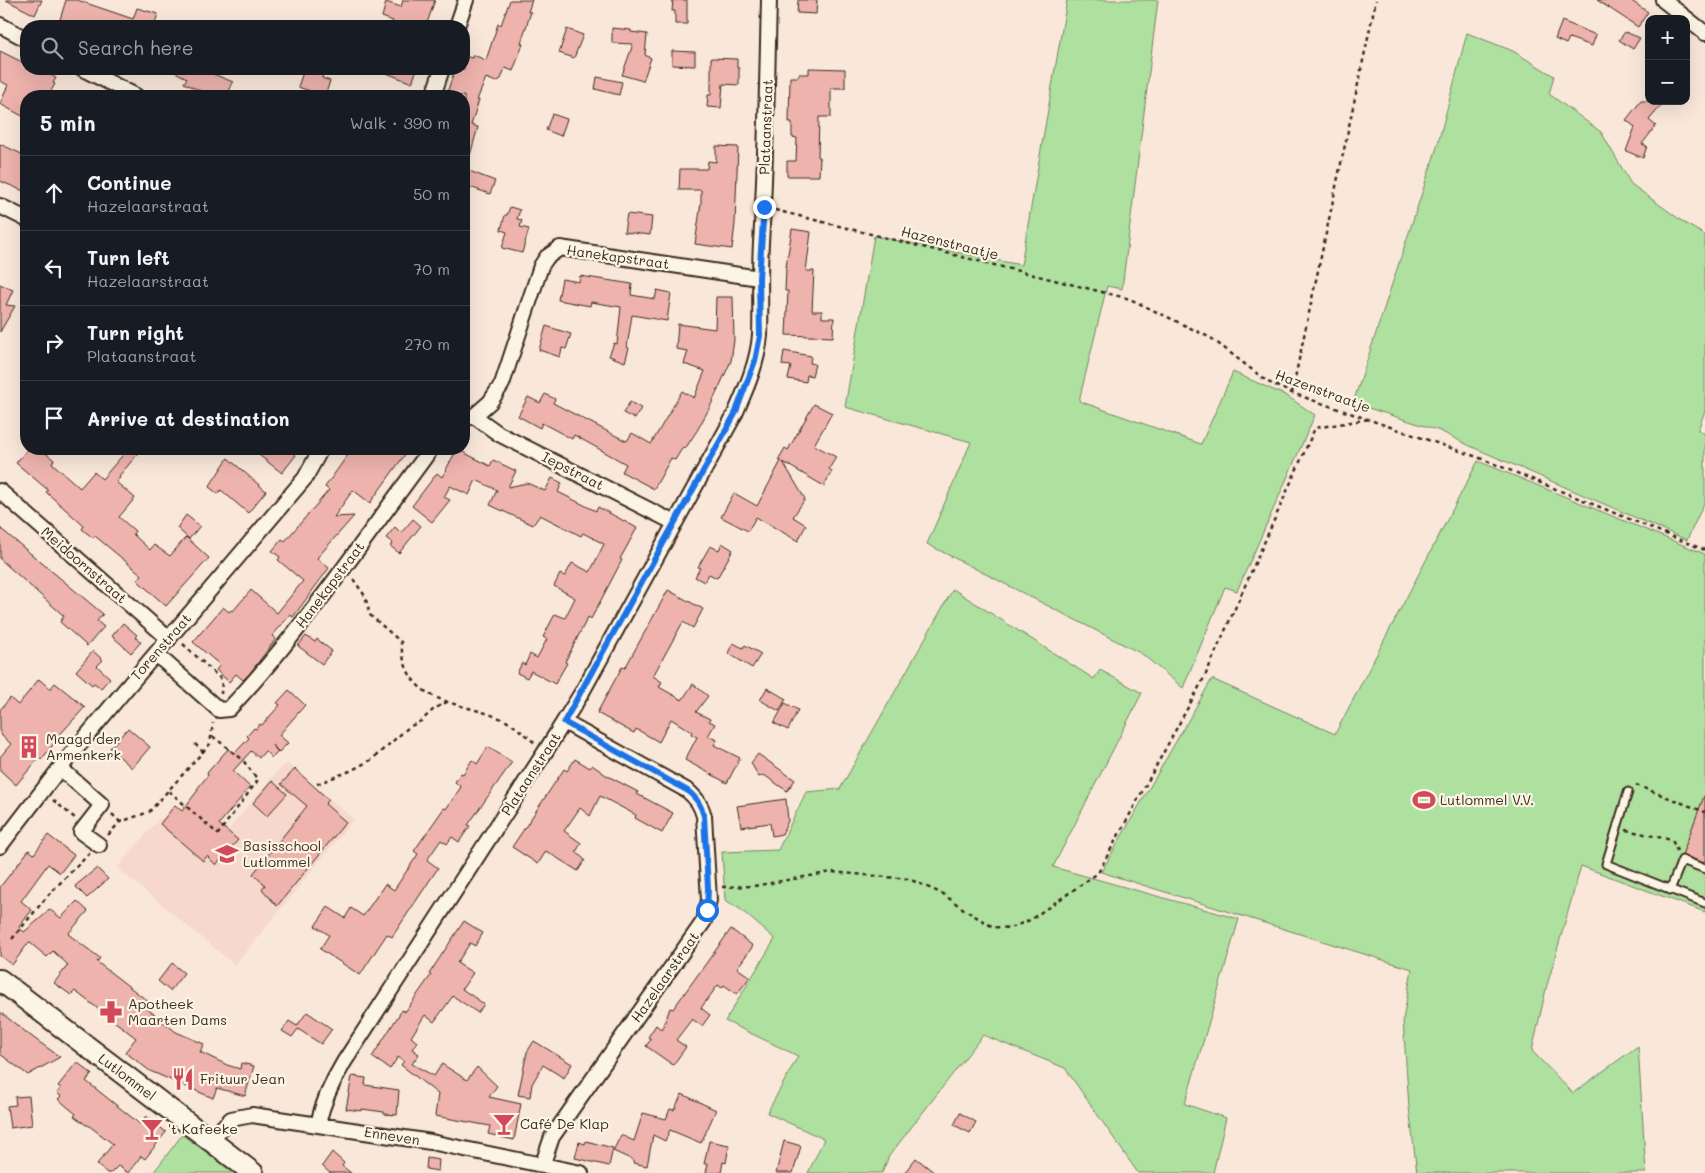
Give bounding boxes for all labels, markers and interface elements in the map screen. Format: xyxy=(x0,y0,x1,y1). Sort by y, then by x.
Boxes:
map controls xyxy=(1645,15,1690,105)
button: + xyxy=(1645,15,1690,60)
search box xyxy=(20,20,470,75)
icon: search xyxy=(38,34,66,62)
text: Search here xyxy=(78,35,194,60)
button: − xyxy=(1645,60,1690,105)
street label: Plataanstraat xyxy=(754,79,777,175)
text: 5 min xyxy=(40,109,96,136)
text: Walk · 390 m xyxy=(350,112,450,133)
text: Continue xyxy=(87,170,172,195)
icon: ahead xyxy=(40,179,68,207)
text: 50 m xyxy=(413,183,450,204)
text: Hazelaarstraat xyxy=(87,195,209,216)
route end xyxy=(753,196,776,219)
street label: Hazenstraatje xyxy=(899,221,1001,264)
street label: Hanekapstraat xyxy=(565,240,671,273)
text: Turn left xyxy=(87,245,170,270)
icon: left xyxy=(40,254,68,282)
text: 70 m xyxy=(413,258,450,279)
text: Hazelaarstraat xyxy=(87,270,209,291)
text: Turn right xyxy=(87,320,184,345)
icon: right xyxy=(40,329,68,357)
text: 270 m xyxy=(404,333,450,354)
text: Plataanstraat xyxy=(87,345,196,366)
street label: Hazenstraatje xyxy=(1273,365,1373,417)
icon: arrive xyxy=(40,404,68,432)
text: Arrive at destination xyxy=(87,406,290,431)
street label: Iepstraat xyxy=(539,447,607,494)
street label: Meidoornstraat xyxy=(37,522,131,607)
street label: Hanekapstraat xyxy=(291,538,368,632)
street label: Torenstraat xyxy=(126,609,195,684)
street label: Plataanstraat xyxy=(497,728,565,819)
place label: Maagd der Armenkerk xyxy=(46,729,121,764)
building icon: Maagd der Armenkerk xyxy=(16,734,42,760)
sports icon: Lutlommel V.V. xyxy=(1411,787,1437,813)
place label: Lutlommel V.V. xyxy=(1440,790,1534,809)
place label: Basisschool Lutlommel xyxy=(243,836,321,871)
school or university icon: Basisschool Lutlommel xyxy=(214,841,240,867)
route start xyxy=(696,899,719,922)
street label: Hazelaarstraat xyxy=(626,928,703,1026)
place label: Apotheek Maarten Dams xyxy=(128,994,227,1029)
pharmacy icon: Apotheek Maarten Dams xyxy=(98,999,124,1025)
street label: Lutlommel xyxy=(95,1049,160,1104)
restaurant icon: Frituur Jean xyxy=(170,1066,196,1092)
place label: Frituur Jean xyxy=(200,1069,285,1088)
bar icon: Café De Klap xyxy=(491,1111,517,1137)
place label: Café De Klap xyxy=(520,1114,609,1133)
bar icon: 't Kafeeke xyxy=(139,1116,165,1142)
place label: 't Kafeeke xyxy=(168,1119,238,1138)
street label: Enneven xyxy=(363,1122,421,1149)

